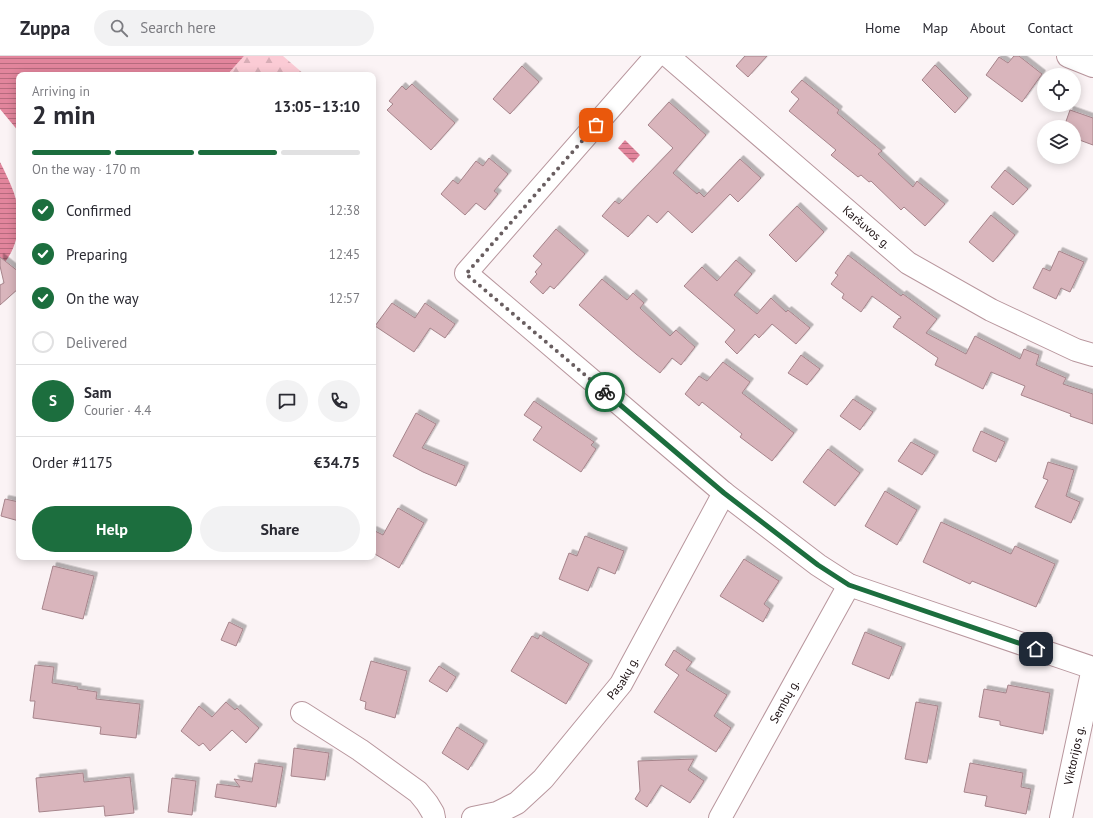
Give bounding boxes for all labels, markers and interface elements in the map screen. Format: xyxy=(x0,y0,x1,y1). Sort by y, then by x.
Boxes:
search box xyxy=(94,10,374,46)
text: Zuppa xyxy=(20,16,70,40)
icon: search xyxy=(108,17,130,39)
text: Search here xyxy=(140,18,216,37)
text: Home xyxy=(865,19,900,37)
text: Map xyxy=(922,19,948,37)
text: About xyxy=(970,19,1006,37)
text: Contact xyxy=(1028,19,1073,37)
map controls xyxy=(1037,68,1081,164)
button: locate xyxy=(1037,68,1081,112)
text: Arriving in xyxy=(32,83,90,100)
text: 13:05–13:10 xyxy=(274,97,360,116)
text: 2 min xyxy=(32,98,95,131)
pin xyxy=(579,108,613,142)
icon: bag xyxy=(585,114,607,136)
button: layers xyxy=(1037,120,1081,164)
text: On the way · 170 m xyxy=(32,161,140,178)
icon: check xyxy=(32,199,54,221)
text: Confirmed xyxy=(66,201,131,220)
text: 12:38 xyxy=(329,202,360,219)
street label: Karšuvos g. xyxy=(840,202,894,251)
icon: check xyxy=(32,243,54,265)
text: Preparing xyxy=(66,245,128,264)
text: 12:45 xyxy=(329,246,360,263)
icon: check xyxy=(32,287,54,309)
text: On the way xyxy=(66,289,139,308)
text: 12:57 xyxy=(329,290,360,307)
text: Delivered xyxy=(66,333,127,352)
courier xyxy=(585,372,625,412)
button: chat xyxy=(266,380,308,422)
button: phone xyxy=(318,380,360,422)
icon: bike xyxy=(594,381,616,403)
text: Sam xyxy=(84,383,111,402)
text: S xyxy=(49,391,57,410)
text: Courier · 4.4 xyxy=(84,402,151,419)
text: Order #1175 xyxy=(32,453,113,472)
text: €34.75 xyxy=(314,453,360,472)
button: Help xyxy=(32,506,192,552)
button: Share xyxy=(200,506,360,552)
pin xyxy=(1019,632,1053,666)
icon: home xyxy=(1025,638,1047,660)
street label: Pasakų g. xyxy=(603,654,641,702)
street label: Sembų g. xyxy=(766,677,802,726)
street label: Viktorijos g. xyxy=(1060,724,1088,787)

